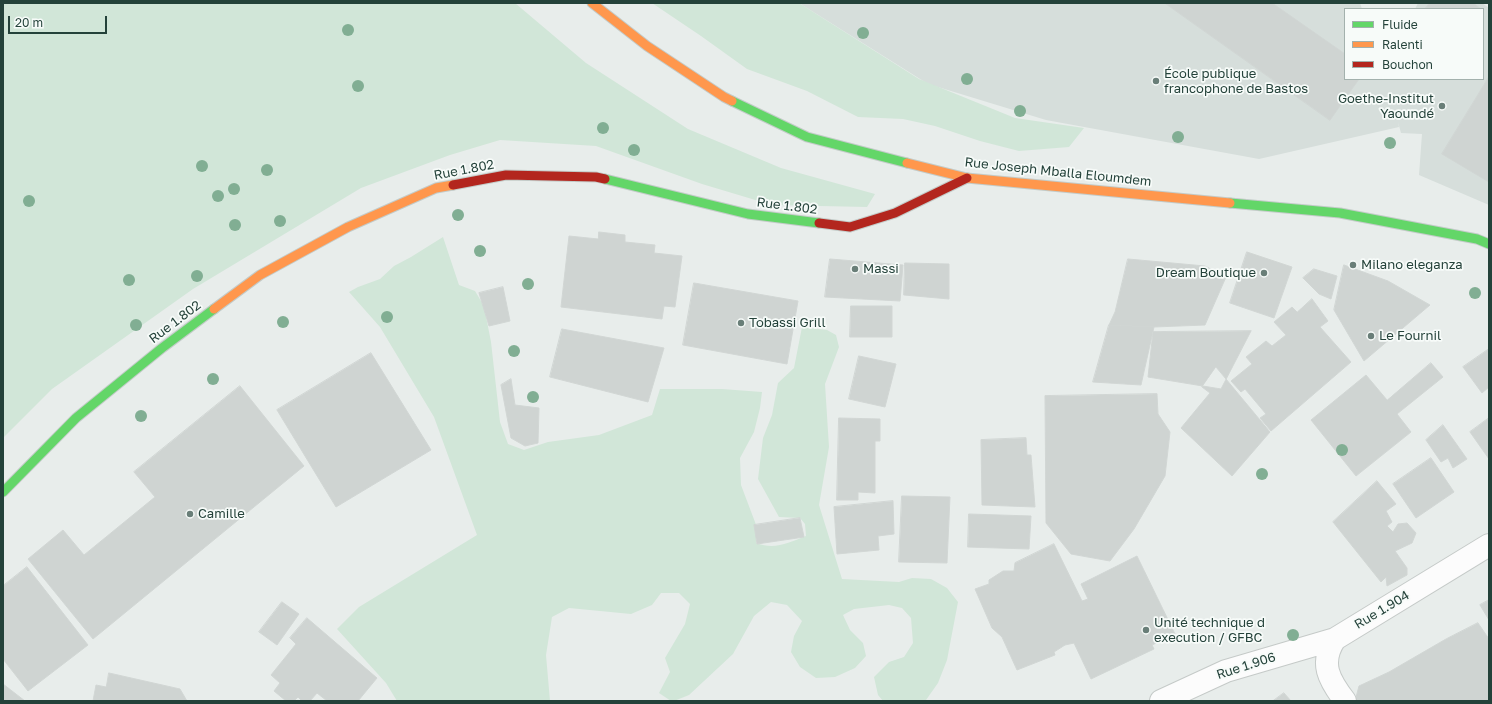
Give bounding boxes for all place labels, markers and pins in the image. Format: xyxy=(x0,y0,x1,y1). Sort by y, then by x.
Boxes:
place label: École publique francophone de Bastos xyxy=(1164,66,1308,97)
marker: École publique francophone de Bastos xyxy=(1151,76,1161,86)
place label: Goethe-Institut Yaoundé xyxy=(1338,91,1434,122)
marker: Goethe-Institut Yaoundé xyxy=(1437,101,1447,111)
place label: Milano eleganza xyxy=(1361,257,1463,273)
marker: Milano eleganza xyxy=(1348,260,1358,270)
place label: Massi xyxy=(863,261,899,277)
marker: Massi xyxy=(850,264,860,274)
place label: Dream Boutique xyxy=(1156,265,1256,281)
marker: Dream Boutique xyxy=(1259,268,1269,278)
place label: Tobassi Grill xyxy=(749,315,826,331)
marker: Tobassi Grill xyxy=(736,318,746,328)
place label: Le Fournil xyxy=(1379,328,1441,344)
marker: Le Fournil xyxy=(1366,331,1376,341)
place label: Camille xyxy=(198,506,245,522)
marker: Camille xyxy=(185,509,195,519)
place label: Unité technique d execution / GFBC xyxy=(1154,615,1265,646)
marker: Unité technique d execution / GFBC xyxy=(1141,625,1151,635)

